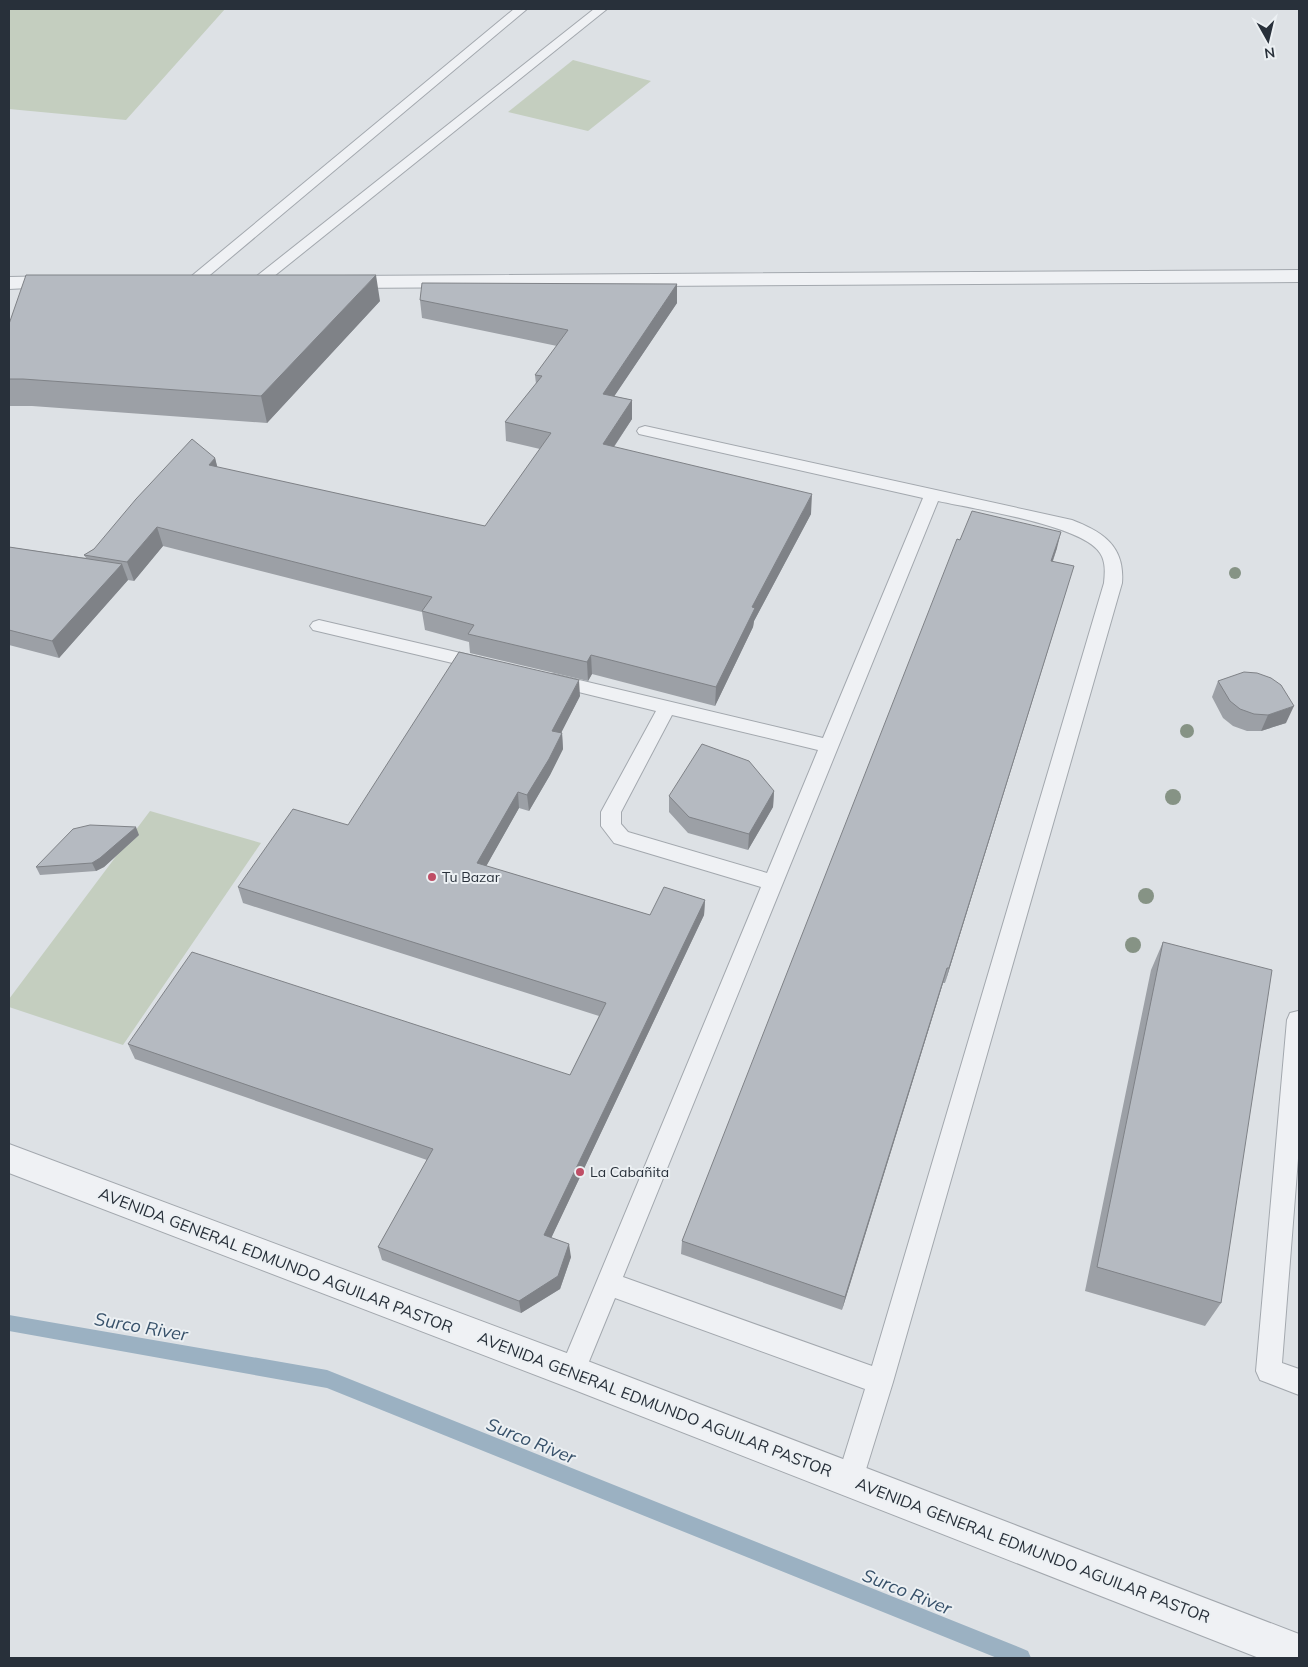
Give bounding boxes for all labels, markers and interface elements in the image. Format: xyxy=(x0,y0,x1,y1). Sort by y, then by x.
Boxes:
north arrow xyxy=(1243,15,1293,65)
text: N xyxy=(1263,43,1276,63)
place label: Tu Bazar xyxy=(442,868,501,886)
marker: Tu Bazar xyxy=(426,871,438,883)
place label: La Cabañita xyxy=(590,1163,669,1181)
marker: La Cabañita xyxy=(574,1166,586,1178)
street label: AVENIDA GENERAL EDMUNDO AGUILAR PASTOR xyxy=(96,1183,456,1337)
water label: Surco River xyxy=(93,1307,191,1346)
street label: AVENIDA GENERAL EDMUNDO AGUILAR PASTOR xyxy=(475,1327,835,1481)
water label: Surco River xyxy=(483,1412,581,1469)
street label: AVENIDA GENERAL EDMUNDO AGUILAR PASTOR xyxy=(853,1473,1213,1627)
water label: Surco River xyxy=(859,1563,957,1620)

